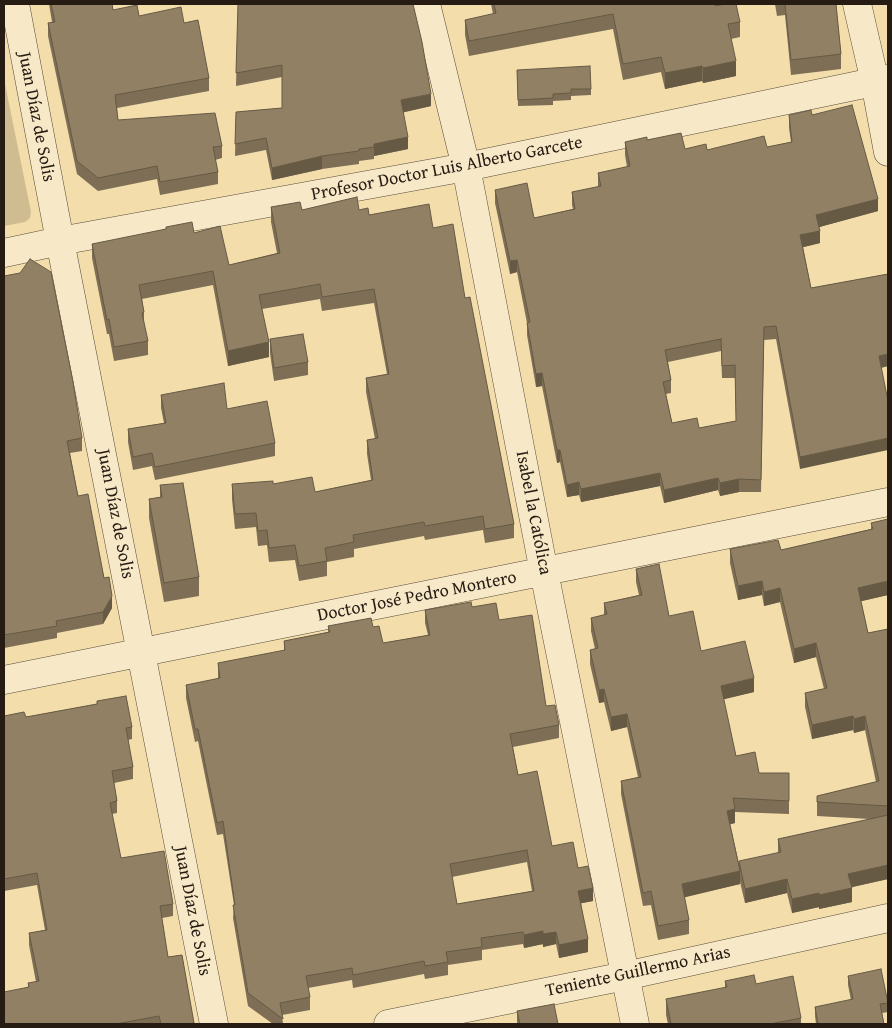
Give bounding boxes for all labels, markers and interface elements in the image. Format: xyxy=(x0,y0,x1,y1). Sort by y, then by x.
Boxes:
street label: Juan Díaz de Solis xyxy=(13,50,59,184)
street label: Profesor Doctor Luis Alberto Garcete xyxy=(310,132,584,206)
street label: Juan Díaz de Solis xyxy=(92,447,138,581)
street label: Isabel la Católica xyxy=(510,449,556,577)
street label: Doctor José Pedro Montero xyxy=(315,567,519,627)
street label: Juan Díaz de Solis xyxy=(169,844,215,978)
street label: Teniente Guillermo Arias xyxy=(544,942,732,1002)

